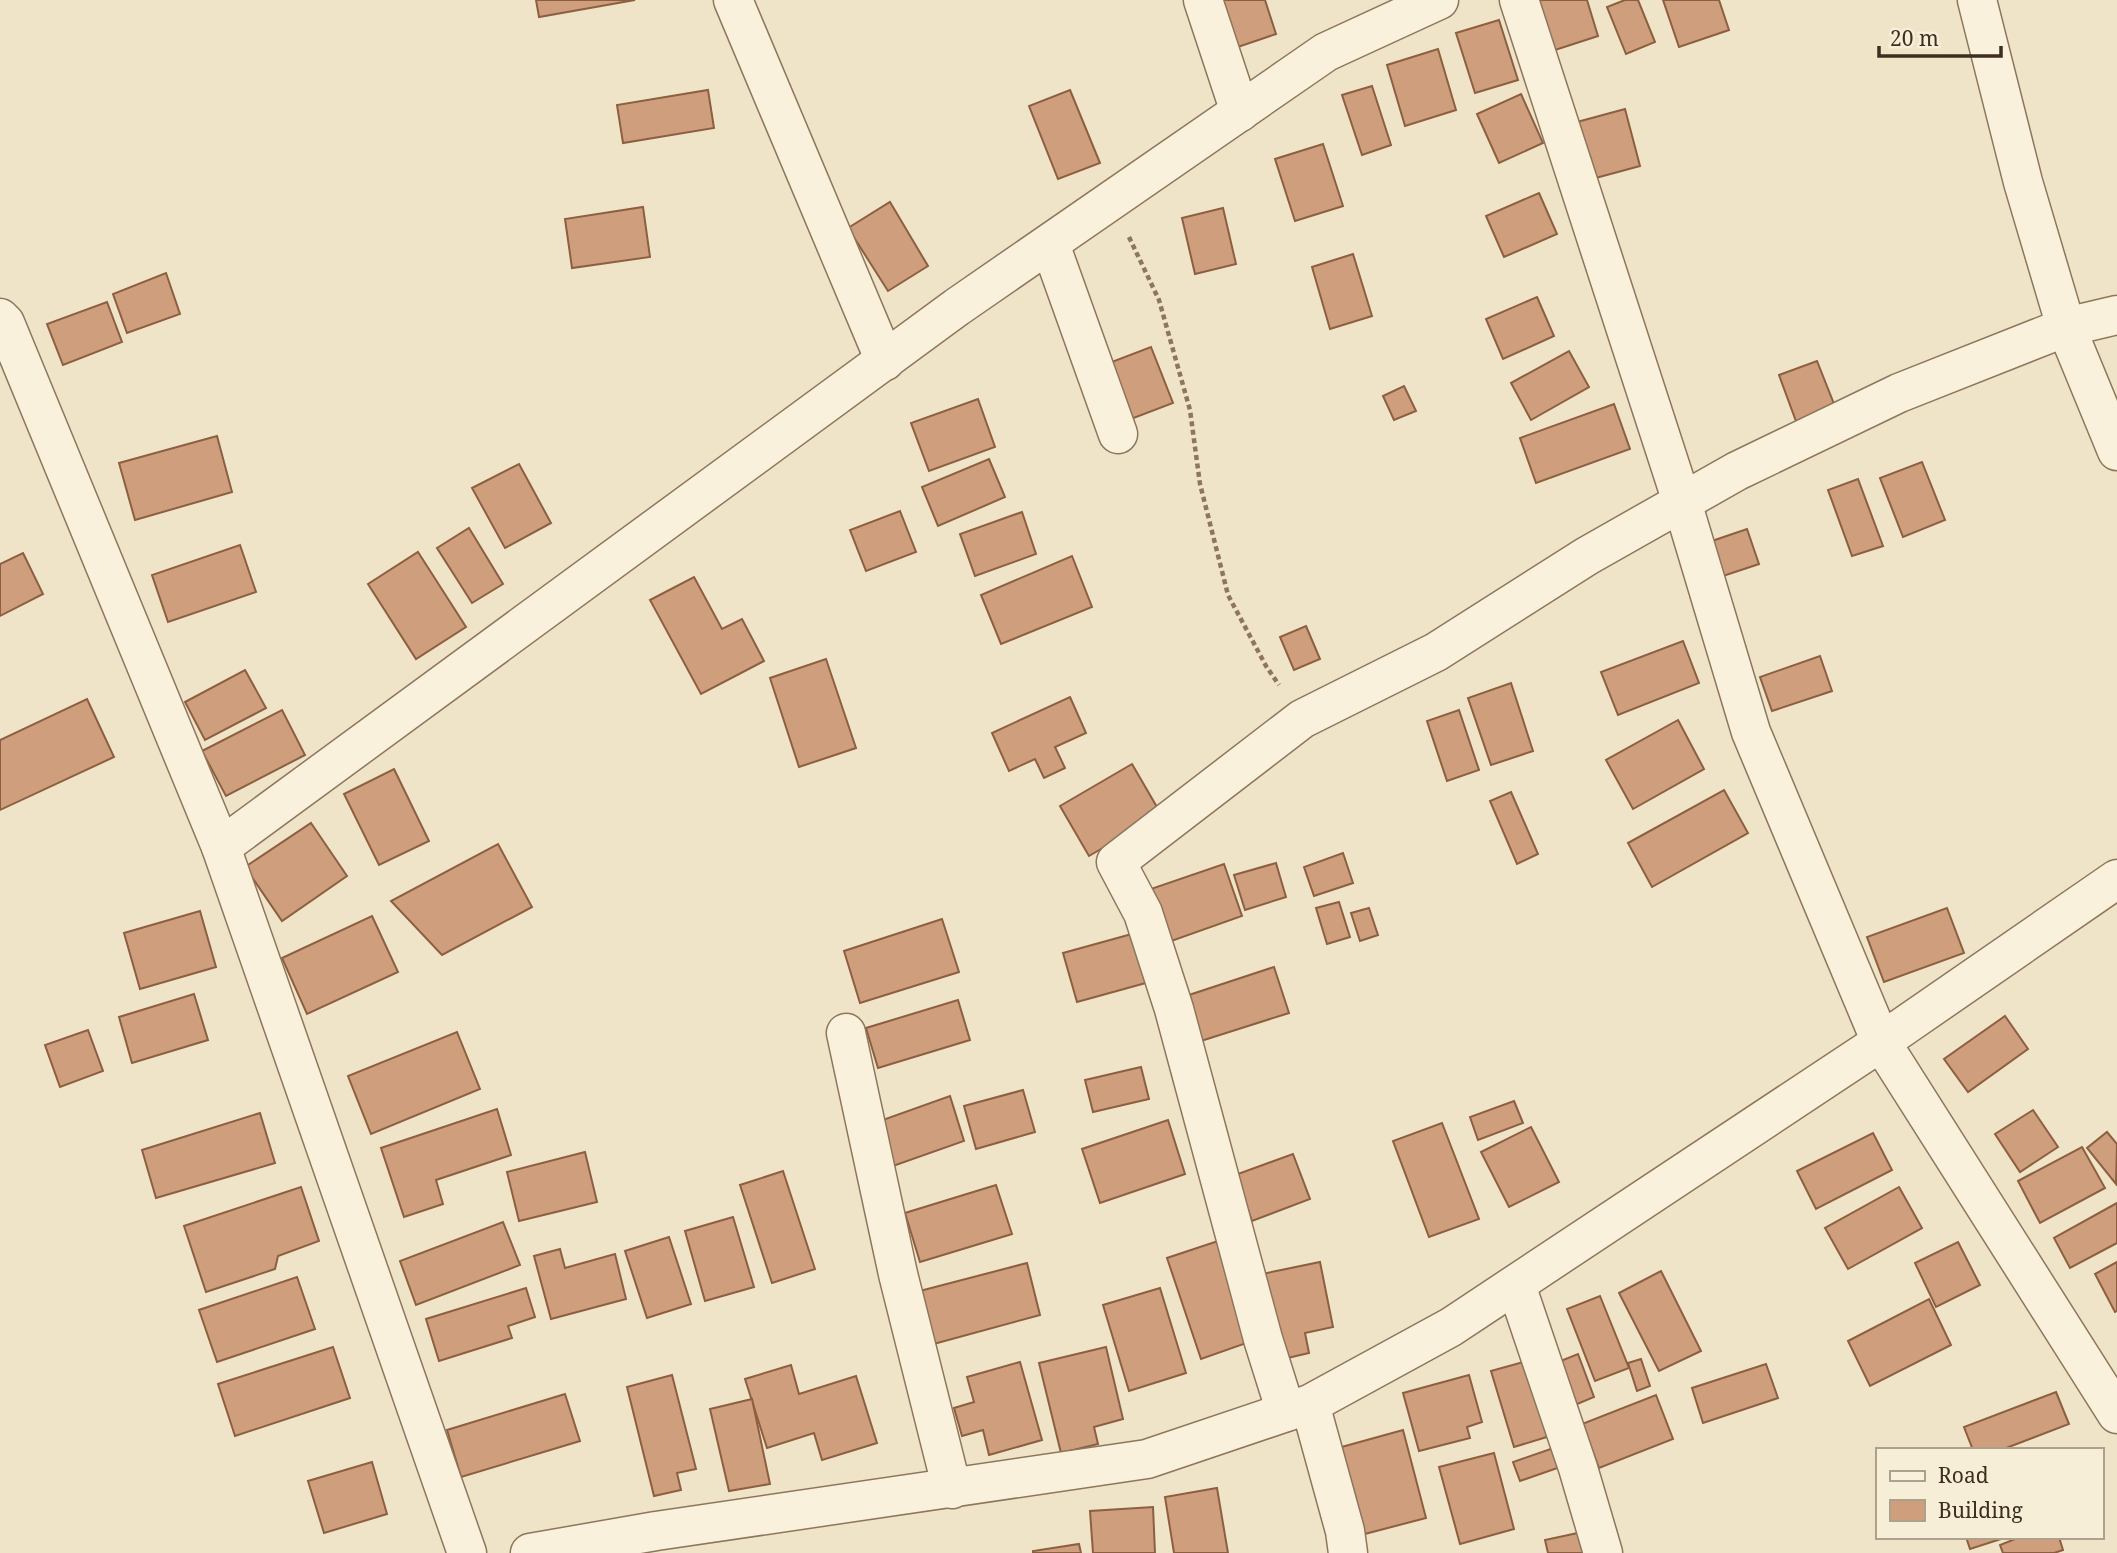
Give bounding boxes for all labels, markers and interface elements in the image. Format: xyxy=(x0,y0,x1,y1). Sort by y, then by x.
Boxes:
scale bar xyxy=(1879,14,2002,58)
text: 20 m xyxy=(1890,24,1939,52)
legend xyxy=(1876,1448,2103,1539)
text: Road xyxy=(1938,1461,1989,1489)
text: Building xyxy=(1938,1496,2023,1524)

